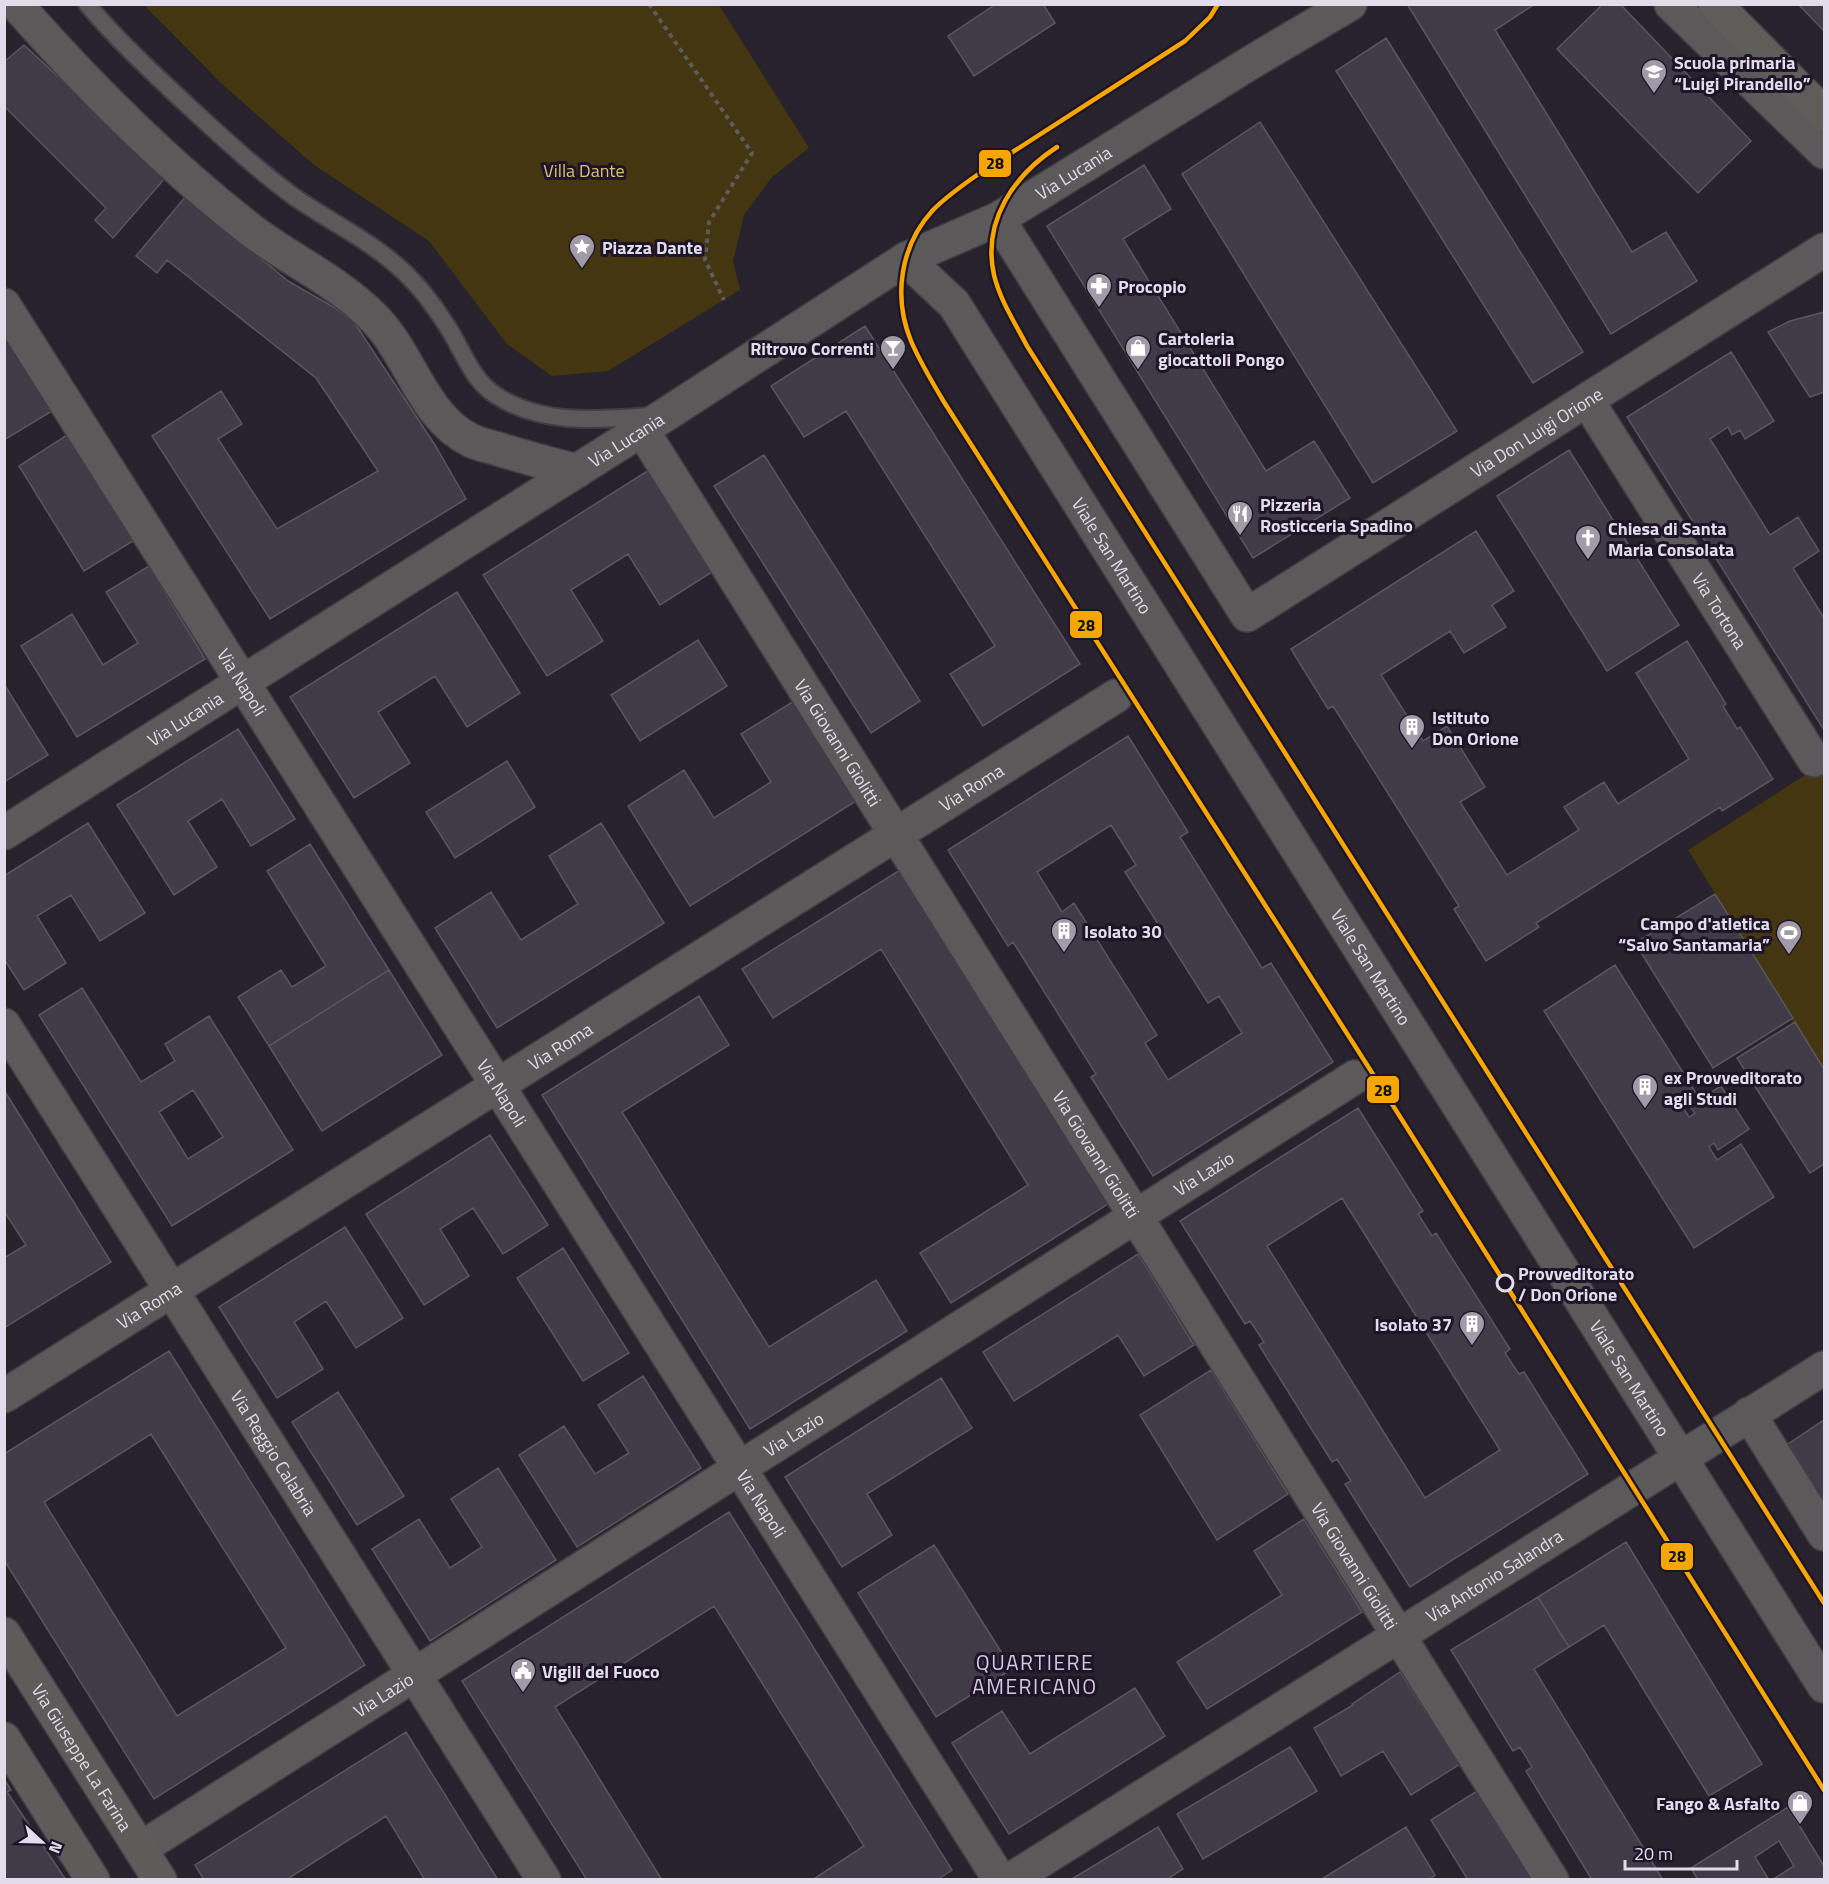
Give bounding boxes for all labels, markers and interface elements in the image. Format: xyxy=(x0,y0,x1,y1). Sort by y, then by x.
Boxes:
place label: Scuola primaria “Luigi Pirandello” xyxy=(1674,49,1811,97)
school or university icon: Scuola primaria “Luigi Pirandello” xyxy=(1639,57,1669,95)
street label: Via Lucania xyxy=(1030,139,1117,206)
line badge: 28 xyxy=(978,149,1012,178)
text: 28 xyxy=(986,151,1004,175)
park label: Villa Dante xyxy=(543,157,625,184)
place icon: Piazza Dante xyxy=(567,232,597,270)
place label: Piazza Dante xyxy=(602,234,702,261)
pharmacy icon: Procopio xyxy=(1084,271,1114,309)
place label: Procopio xyxy=(1118,273,1186,300)
place label: Cartoleria giocattoli Pongo xyxy=(1158,325,1285,373)
bar icon: Ritrovo Correnti xyxy=(878,333,908,371)
shop icon: Cartoleria giocattoli Pongo xyxy=(1123,333,1153,371)
place label: Ritrovo Correnti xyxy=(750,335,874,362)
street label: Via Don Luigi Orione xyxy=(1465,380,1608,484)
street label: Via Lucania xyxy=(583,405,669,474)
place label: Pizzeria Rosticceria Spadino xyxy=(1260,491,1413,539)
street label: Viale San Martino xyxy=(1065,492,1159,619)
restaurant icon: Pizzeria Rosticceria Spadino xyxy=(1225,499,1255,537)
place label: Chiesa di Santa Maria Consolata xyxy=(1608,515,1734,563)
church icon: Chiesa di Santa Maria Consolata xyxy=(1573,523,1603,561)
street label: Via Tortona xyxy=(1686,567,1754,654)
line badge: 28 xyxy=(1069,610,1103,639)
text: 28 xyxy=(1077,613,1095,637)
street label: Via Napoli xyxy=(211,643,274,721)
street label: Via Giovanni Giolitti xyxy=(788,674,888,812)
street label: Via Lucania xyxy=(142,684,228,753)
place label: Istituto Don Orione xyxy=(1432,704,1519,752)
building icon: Istituto Don Orione xyxy=(1397,712,1427,750)
street label: Via Roma xyxy=(934,756,1009,818)
street label: Viale San Martino xyxy=(1324,903,1418,1030)
place label: Campo d'atletica “Salvo Santamaria” xyxy=(1618,910,1770,958)
building icon: Isolato 30 xyxy=(1049,916,1079,954)
place label: Isolato 30 xyxy=(1084,918,1162,945)
sports icon: Campo d'atletica “Salvo Santamaria” xyxy=(1774,918,1804,956)
street label: Via Roma xyxy=(522,1015,598,1077)
street label: Via Napoli xyxy=(470,1053,534,1132)
place label: ex Provveditorato agli Studi xyxy=(1664,1064,1802,1112)
building icon: ex Provveditorato agli Studi xyxy=(1630,1072,1660,1110)
line badge: 28 xyxy=(1366,1075,1400,1104)
text: 28 xyxy=(1374,1078,1392,1102)
street label: Via Giovanni Giolitti xyxy=(1046,1085,1147,1223)
street label: Via Lazio xyxy=(1168,1144,1239,1203)
place label: Provveditorato / Don Orione xyxy=(1518,1260,1634,1308)
street label: Via Roma xyxy=(111,1274,186,1336)
marker: Provveditorato / Don Orione xyxy=(1496,1274,1514,1292)
building icon: Isolato 37 xyxy=(1457,1309,1487,1347)
place label: Isolato 37 xyxy=(1374,1311,1452,1338)
street label: Viale San Martino xyxy=(1583,1315,1677,1442)
street label: Via Reggio Calabria xyxy=(224,1385,324,1521)
street label: Via Lazio xyxy=(758,1405,829,1463)
street label: Via Napoli xyxy=(730,1464,794,1543)
street label: Via Giovanni Giolitti xyxy=(1305,1497,1405,1635)
street label: Via Antonio Salandra xyxy=(1420,1522,1568,1629)
line badge: 28 xyxy=(1660,1542,1694,1571)
text: 28 xyxy=(1668,1544,1686,1568)
district label: QUARTIERE AMERICANO xyxy=(972,1646,1098,1702)
public building icon: Vigili del Fuoco xyxy=(508,1656,538,1694)
place label: Vigili del Fuoco xyxy=(542,1658,660,1685)
street label: Via Lazio xyxy=(348,1665,418,1724)
street label: Via Giuseppe La Farina xyxy=(25,1678,139,1836)
shop icon: Fango & Asfalto xyxy=(1785,1788,1815,1826)
place label: Fango & Asfalto xyxy=(1656,1790,1780,1817)
north arrow xyxy=(12,1812,72,1872)
scale bar xyxy=(1625,1833,1738,1871)
text: N xyxy=(43,1838,69,1857)
text: 20 m xyxy=(1634,1840,1673,1867)

